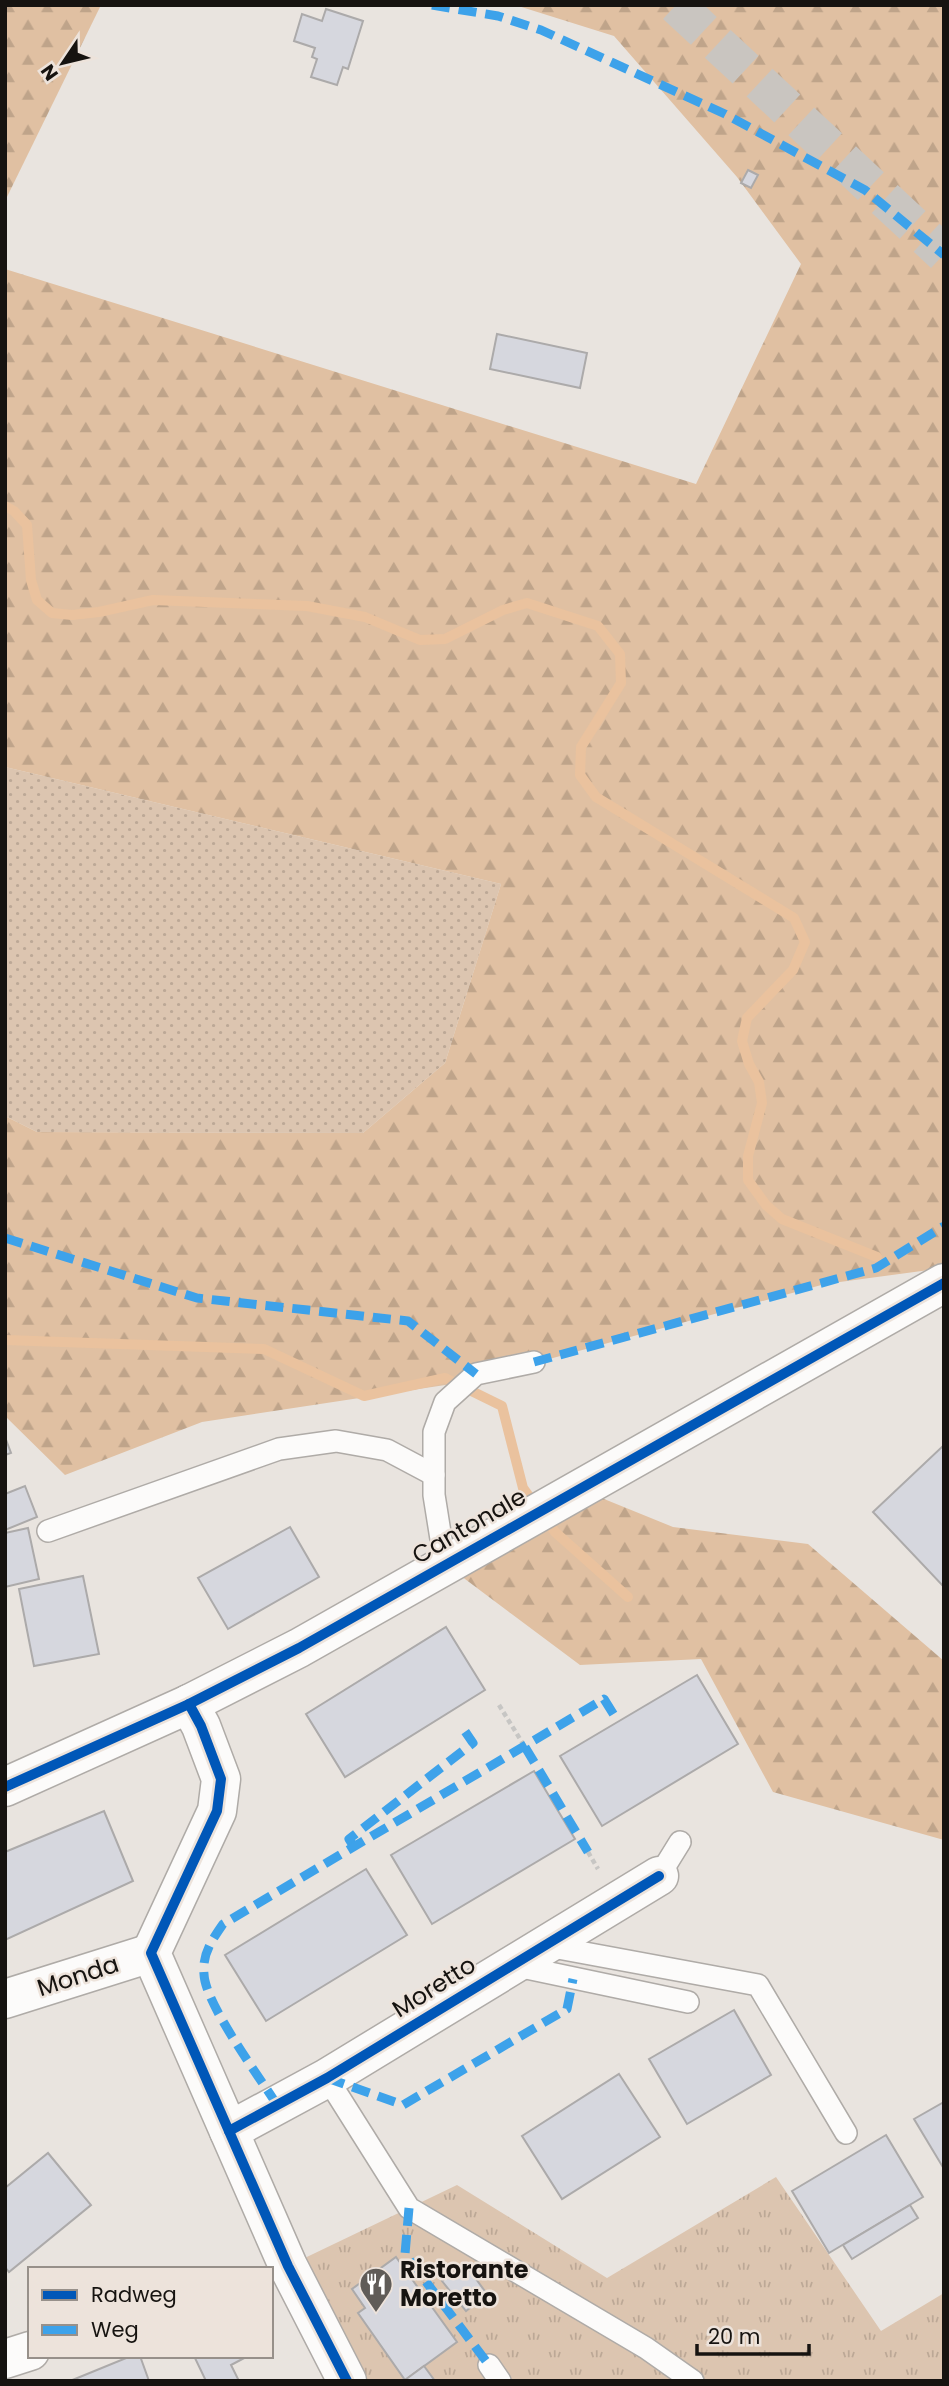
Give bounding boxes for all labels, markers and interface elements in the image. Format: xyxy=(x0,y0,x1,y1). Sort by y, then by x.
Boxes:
north arrow xyxy=(28,28,98,98)
text: N xyxy=(34,59,65,86)
street label: Cantonale xyxy=(406,1480,532,1572)
street label: Monda xyxy=(33,1947,123,2004)
street label: Moretto xyxy=(386,1948,482,2025)
place label: Ristorante Moretto xyxy=(400,2253,529,2314)
restaurant icon: Ristorante Moretto xyxy=(357,2265,395,2314)
legend xyxy=(28,2267,273,2358)
text: Radweg xyxy=(91,2280,177,2309)
scale bar xyxy=(697,2312,809,2356)
text: Weg xyxy=(91,2315,139,2344)
text: 20 m xyxy=(708,2322,761,2351)

